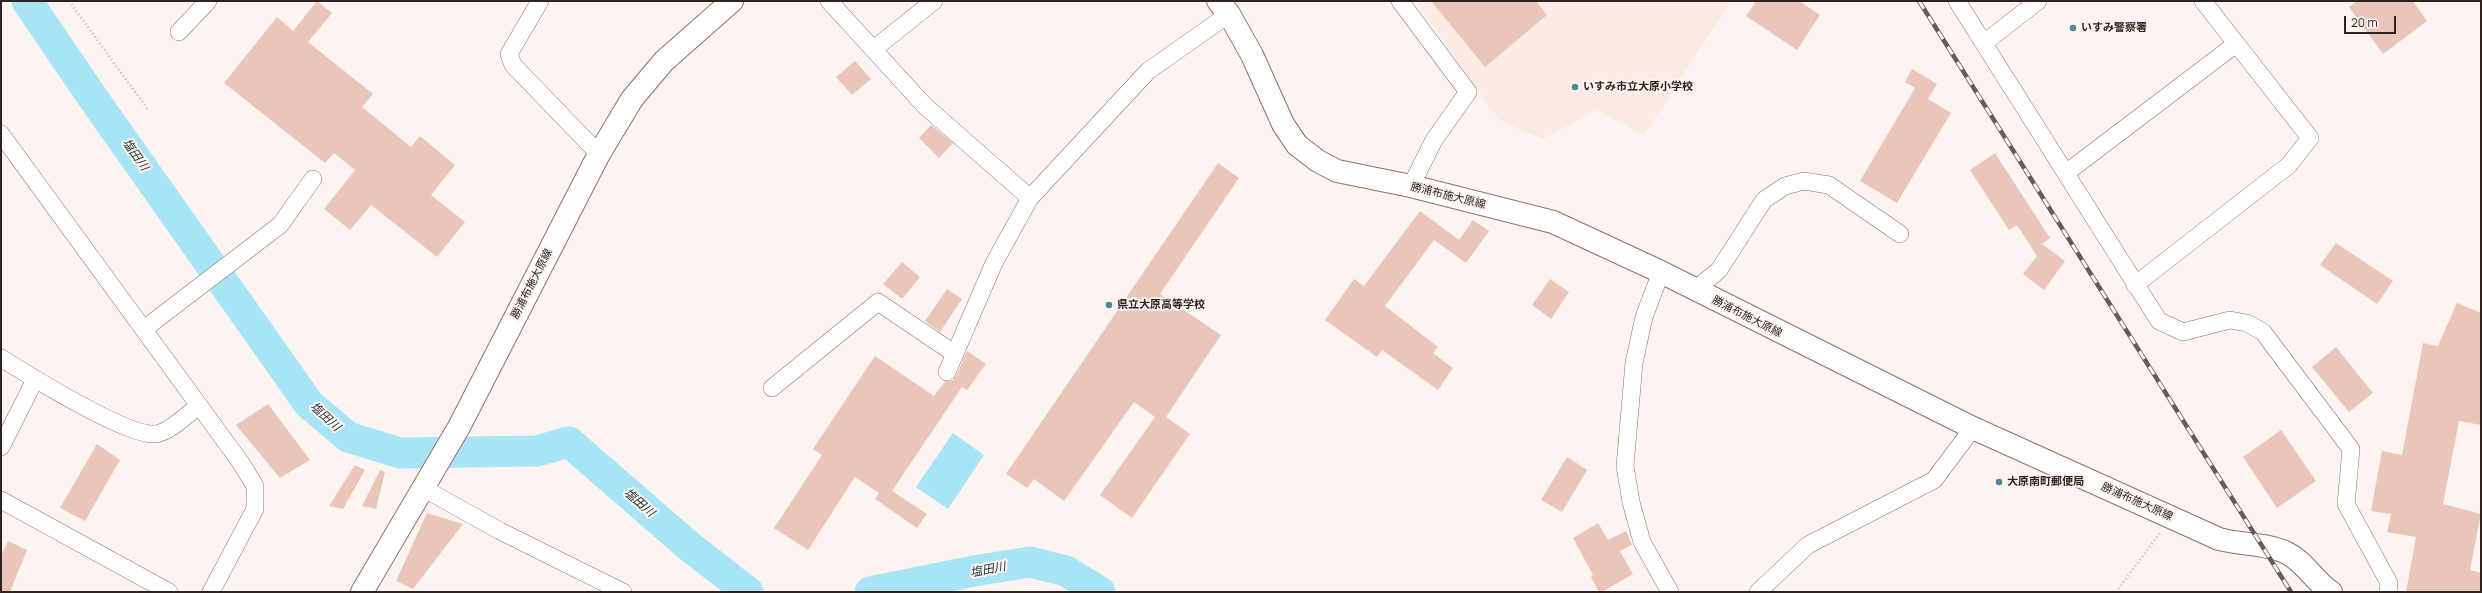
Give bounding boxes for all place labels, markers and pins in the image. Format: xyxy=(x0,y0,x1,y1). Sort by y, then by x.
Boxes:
place label: いすみ警察署 xyxy=(2081,21,2147,35)
marker: いすみ警察署 xyxy=(2068,23,2078,33)
place label: いすみ市立大原小学校 xyxy=(1583,80,1693,94)
marker: いすみ市立大原小学校 xyxy=(1570,82,1580,92)
place label: 県立大原高等学校 xyxy=(1117,298,1205,312)
marker: 県立大原高等学校 xyxy=(1104,300,1114,310)
place label: 大原南町郵便局 xyxy=(2007,475,2084,489)
marker: 大原南町郵便局 xyxy=(1994,477,2004,487)

